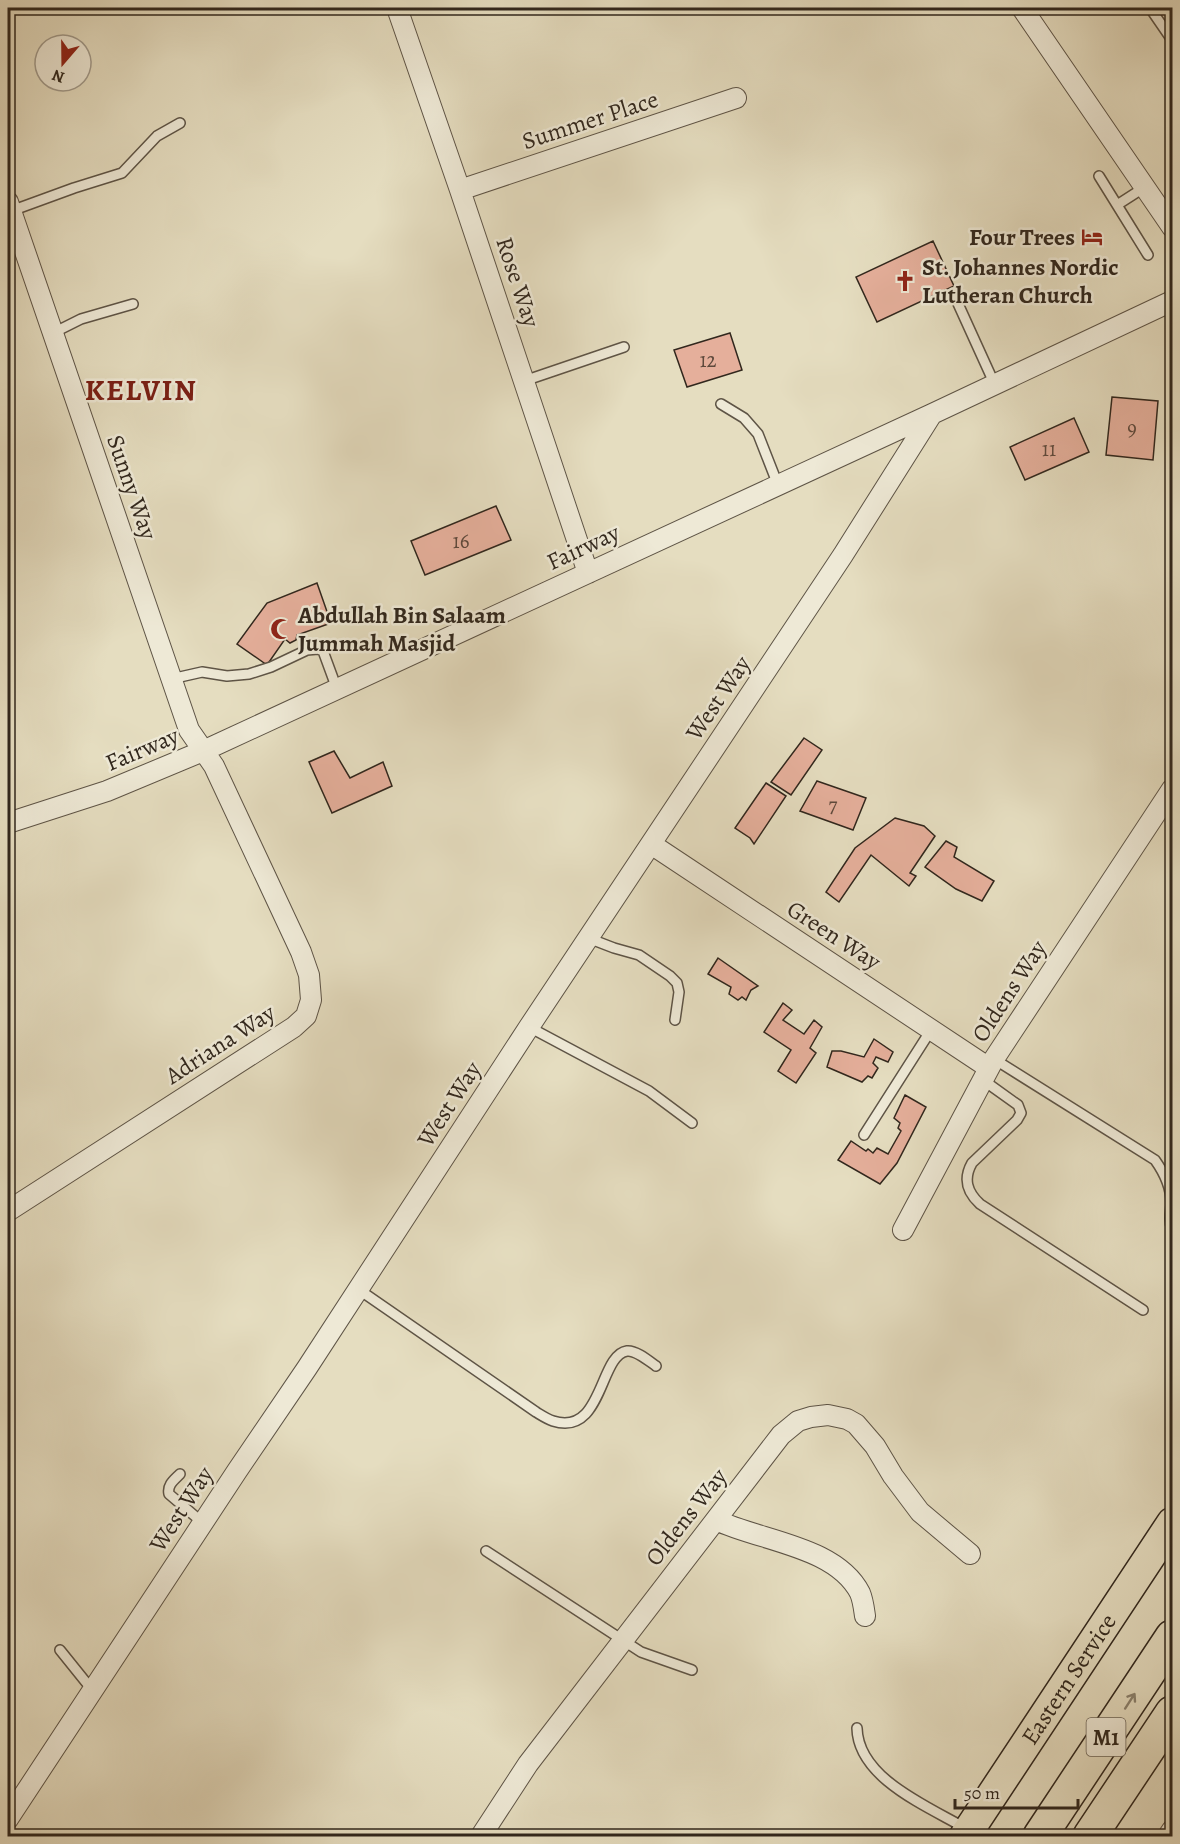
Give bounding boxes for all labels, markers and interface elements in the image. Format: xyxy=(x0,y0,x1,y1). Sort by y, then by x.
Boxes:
north arrow xyxy=(33,33,93,93)
text: N xyxy=(49,64,67,88)
street label: Summer Place xyxy=(518,83,662,157)
place label: Four Trees xyxy=(969,221,1075,253)
hotel icon: Four Trees xyxy=(1080,225,1104,249)
street label: Rose Way xyxy=(488,233,548,331)
place label: St. Johannes Nordic Lutheran Church xyxy=(922,251,1119,311)
church icon: St. Johannes Nordic Lutheran Church xyxy=(893,269,917,293)
house number: 12 xyxy=(699,346,717,374)
district label: KELVIN xyxy=(85,370,197,410)
house number: 9 xyxy=(1127,414,1137,442)
street label: Sunny Way xyxy=(99,430,165,544)
house number: 11 xyxy=(1042,435,1056,463)
street label: Fairway xyxy=(541,516,625,578)
house number: 16 xyxy=(453,527,470,555)
place label: Abdullah Bin Salaam Jummah Masjid xyxy=(297,599,506,659)
mosque icon: Abdullah Bin Salaam Jummah Masjid xyxy=(269,617,293,641)
street label: West Way xyxy=(677,649,758,747)
street label: Fairway xyxy=(100,719,184,779)
house number: 7 xyxy=(829,791,838,819)
street label: Green Way xyxy=(781,893,887,977)
street label: Oldens Way xyxy=(964,934,1054,1048)
street label: Adriana Way xyxy=(158,996,281,1092)
street label: West Way xyxy=(409,1055,489,1154)
street label: West Way xyxy=(141,1460,221,1559)
street label: Oldens Way xyxy=(638,1461,734,1572)
street label: Eastern Service xyxy=(1014,1607,1124,1751)
one-way arrow xyxy=(1124,1692,1137,1709)
road number: M1 xyxy=(1086,1718,1126,1756)
scale bar xyxy=(955,1772,1078,1810)
text: 50 m xyxy=(964,1781,1000,1805)

